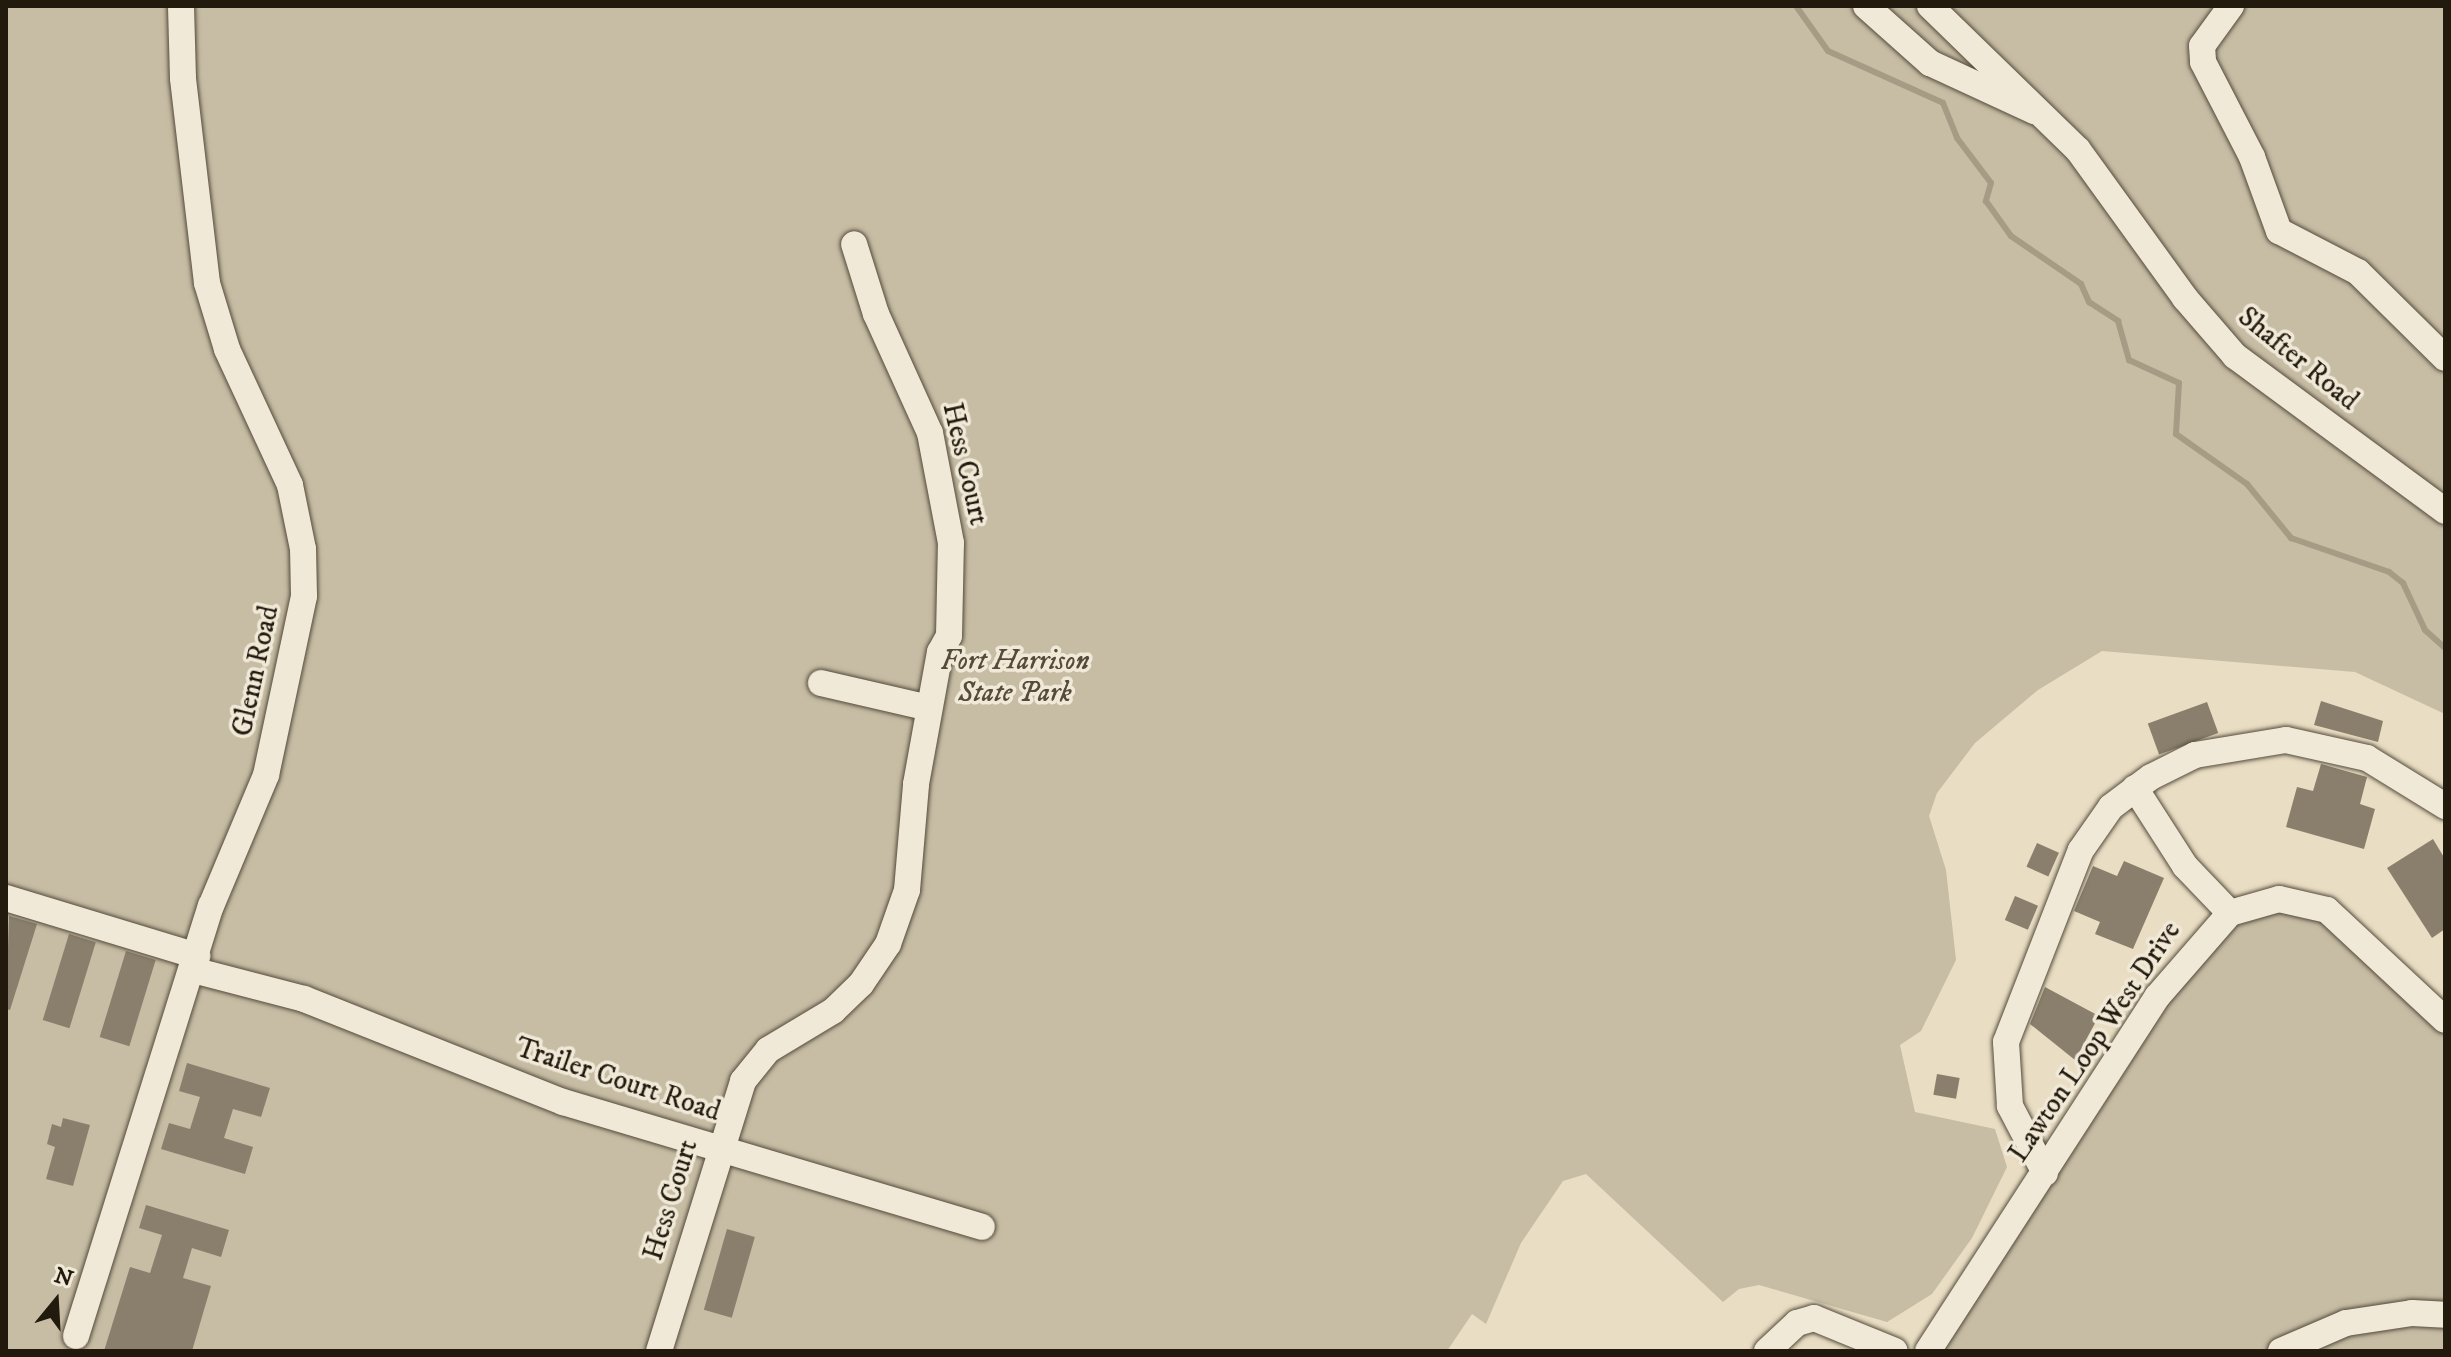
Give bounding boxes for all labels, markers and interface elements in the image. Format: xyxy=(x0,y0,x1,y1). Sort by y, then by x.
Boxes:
street label: Shafter Road xyxy=(2231,300,2365,418)
street label: Hess Court xyxy=(935,400,995,528)
street label: Glenn Road xyxy=(226,603,286,739)
park label: Fort Harrison State Park xyxy=(941,644,1089,710)
street label: Lawton Loop West Drive xyxy=(2002,915,2188,1169)
street label: Trailer Court Road xyxy=(511,1031,725,1129)
street label: Hess Court xyxy=(637,1136,705,1264)
north arrow xyxy=(16,1261,96,1341)
text: N xyxy=(51,1262,76,1293)

